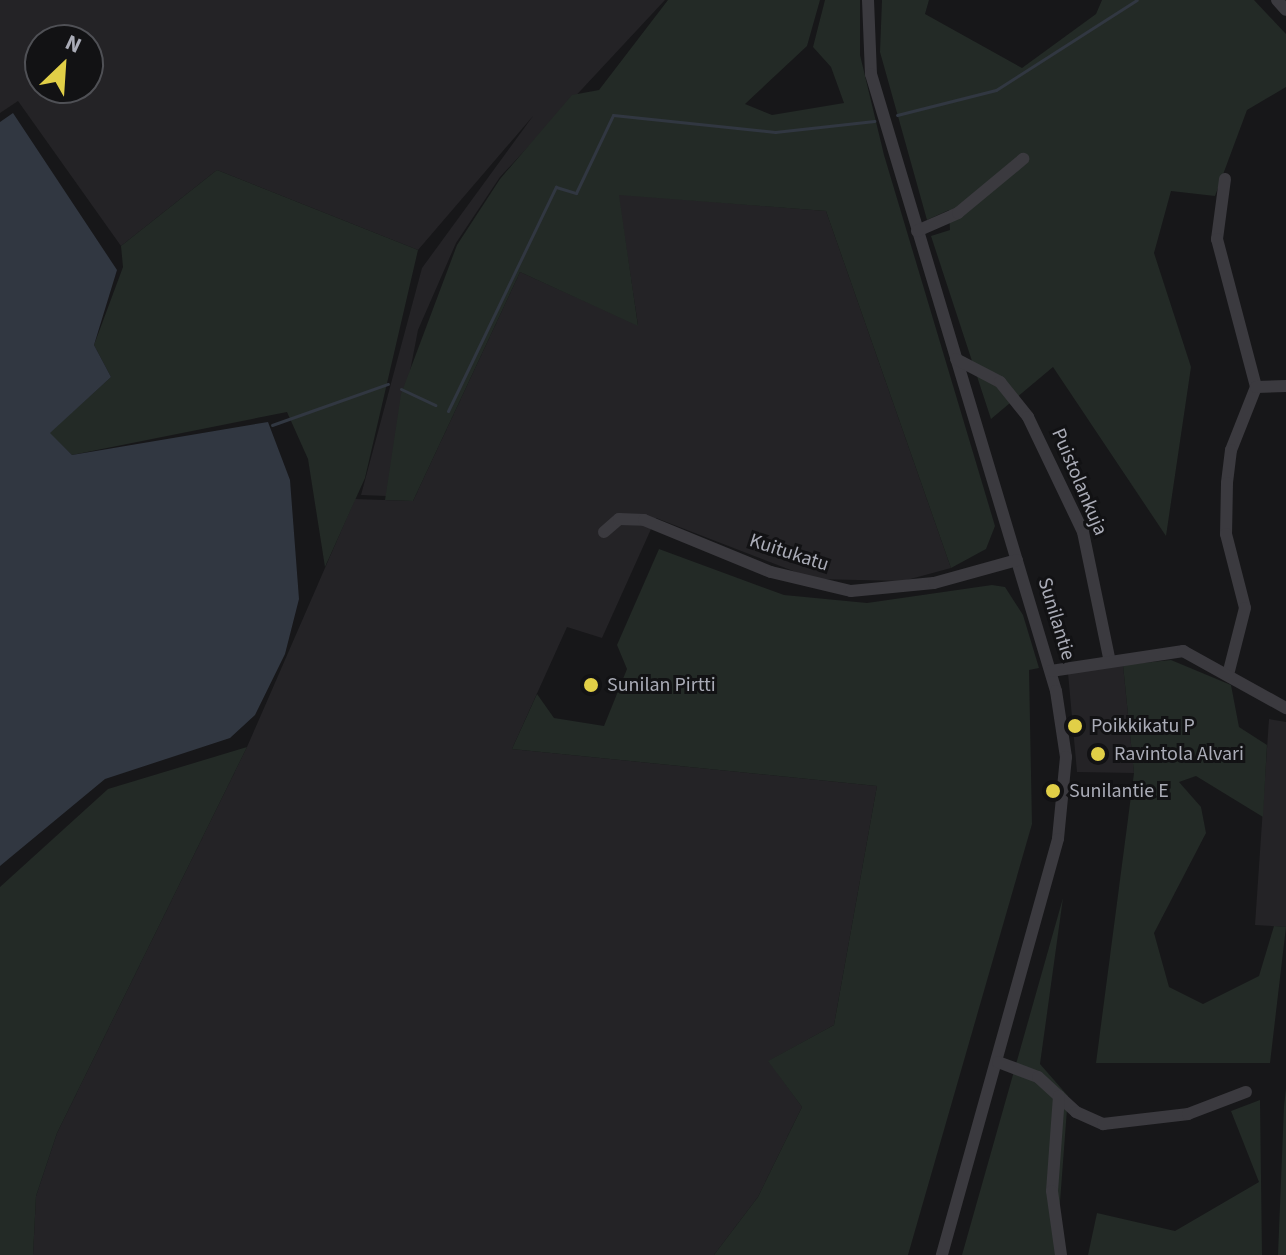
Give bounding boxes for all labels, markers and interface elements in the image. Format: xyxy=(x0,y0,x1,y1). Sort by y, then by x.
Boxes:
north arrow xyxy=(24,24,104,104)
text: N xyxy=(60,26,87,62)
street label: Puistolankuja xyxy=(1046,425,1112,539)
street label: Kuitukatu xyxy=(746,529,832,577)
street label: Sunilantie xyxy=(1032,575,1080,663)
place label: Sunilan Pirtti xyxy=(607,673,716,697)
marker: Sunilan Pirtti xyxy=(582,676,600,694)
place label: Poikkikatu P xyxy=(1091,714,1195,738)
marker: Poikkikatu P xyxy=(1066,717,1084,735)
place label: Ravintola Alvari xyxy=(1114,742,1244,766)
marker: Ravintola Alvari xyxy=(1089,745,1107,763)
place label: Sunilantie E xyxy=(1069,779,1169,803)
marker: Sunilantie E xyxy=(1044,782,1062,800)

